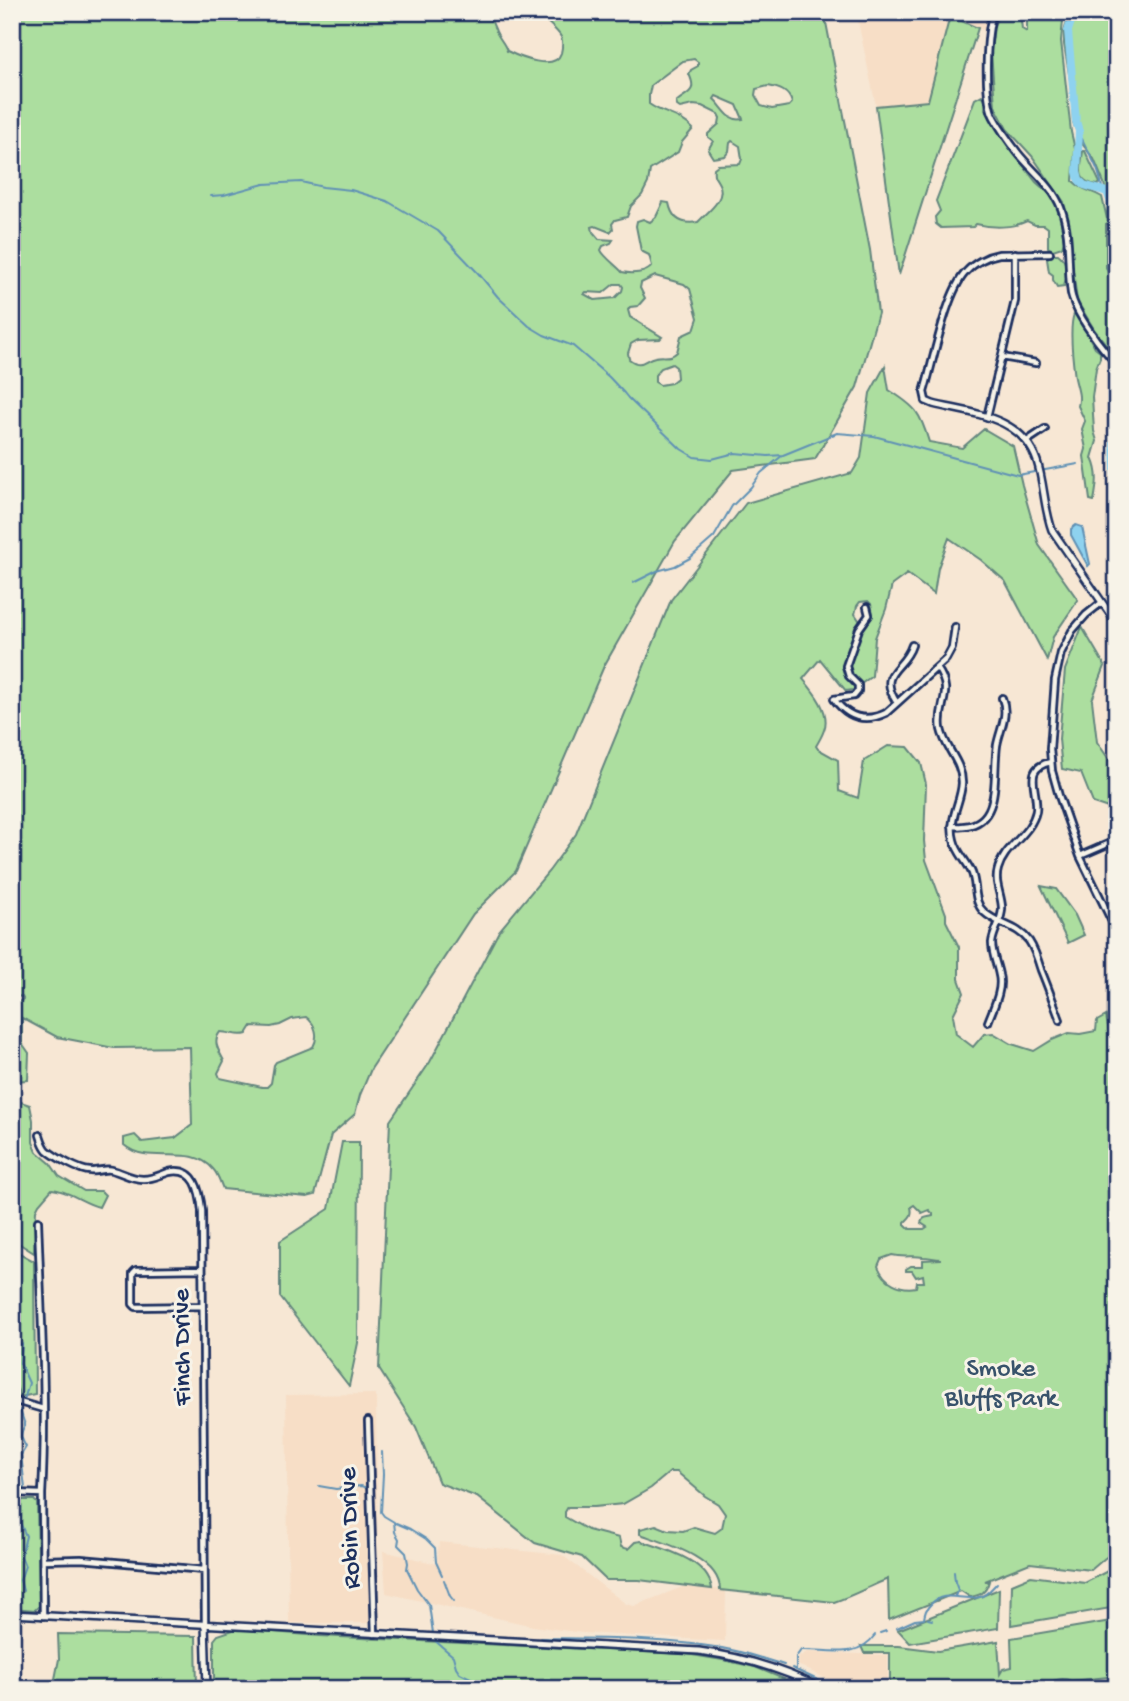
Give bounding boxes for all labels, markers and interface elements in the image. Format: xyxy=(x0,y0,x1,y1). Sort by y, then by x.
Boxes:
street label: Finch Drive xyxy=(167,1288,201,1407)
park label: Smoke Bluffs Park xyxy=(944,1355,1060,1416)
street label: Robin Drive xyxy=(334,1466,370,1589)

